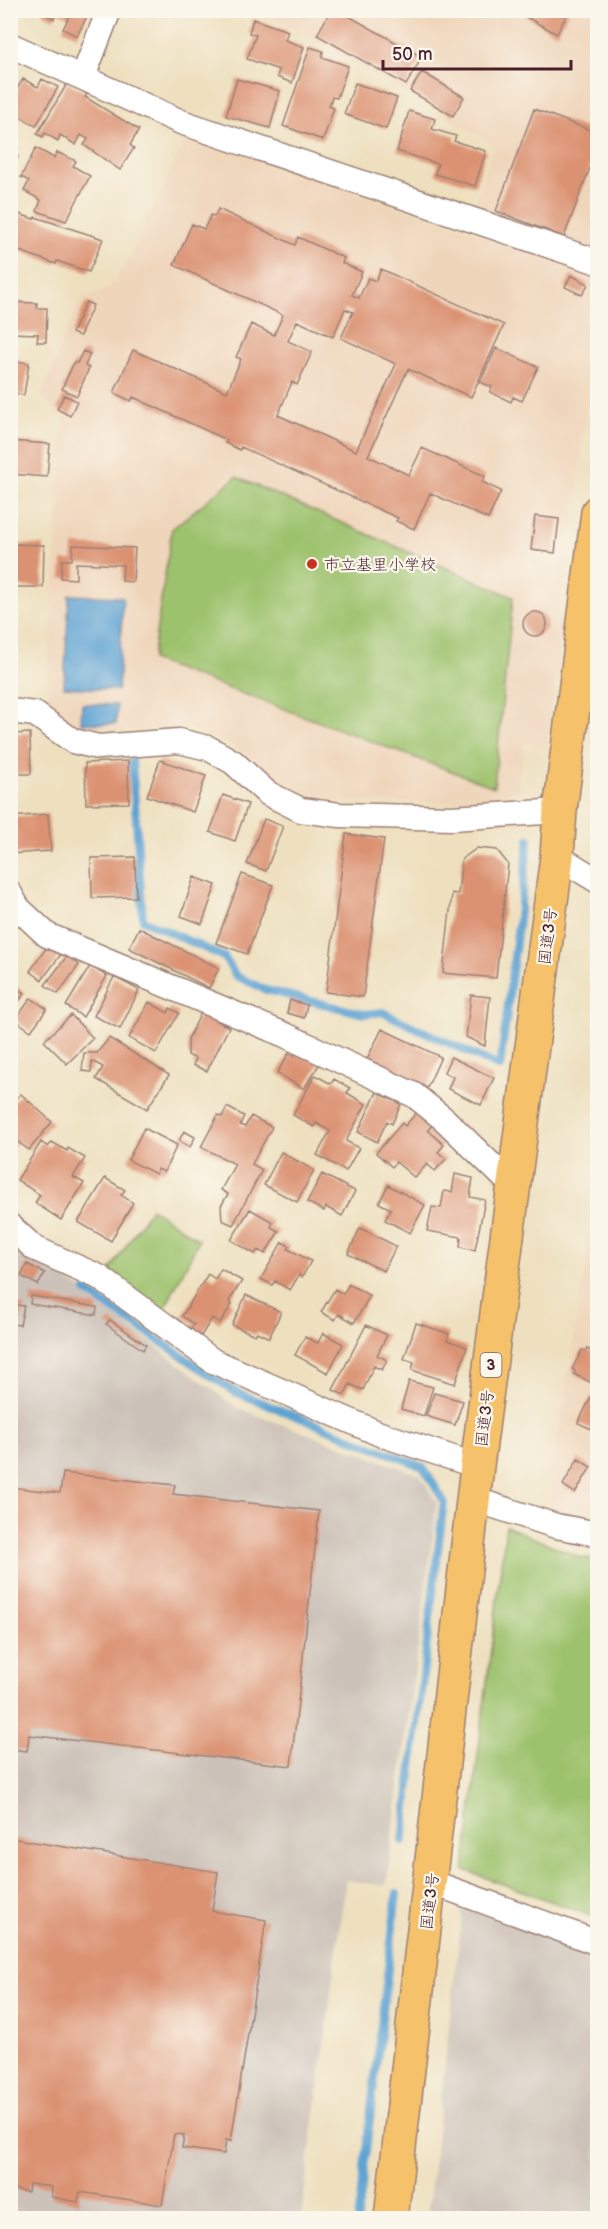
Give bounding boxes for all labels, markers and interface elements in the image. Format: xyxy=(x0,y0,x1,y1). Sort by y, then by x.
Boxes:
scale bar xyxy=(383,33,570,71)
text: 50 m xyxy=(392,44,433,65)
place label: 市立基里小学校 xyxy=(324,556,436,575)
marker: 市立基里小学校 xyxy=(305,557,319,571)
street label: 国道3号 xyxy=(536,906,561,966)
road number: 3 xyxy=(480,1353,502,1377)
street label: 国道3号 xyxy=(473,1388,498,1448)
street label: 国道3号 xyxy=(418,1871,443,1931)

